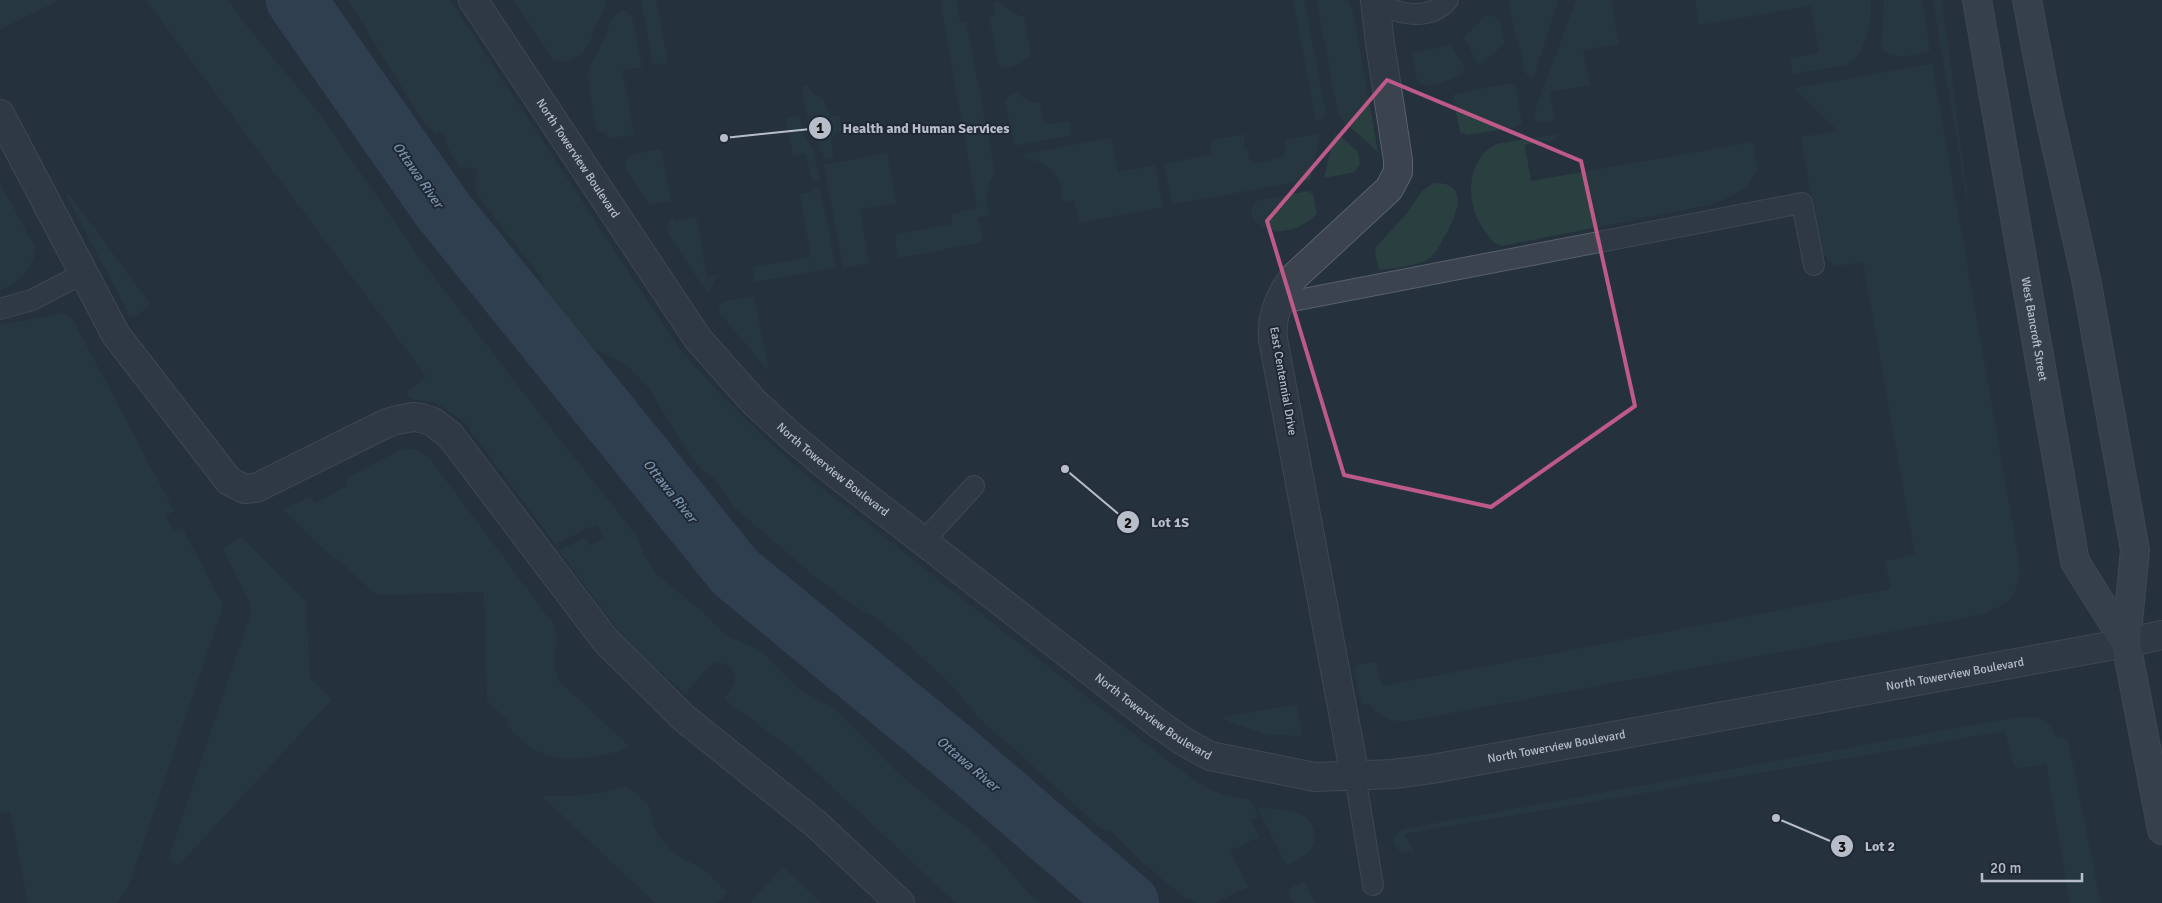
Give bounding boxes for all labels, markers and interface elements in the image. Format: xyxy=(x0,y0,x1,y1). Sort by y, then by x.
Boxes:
street label: North Towerview Boulevard xyxy=(533,96,623,221)
callout: Health and Human Services xyxy=(808,113,1020,142)
text: 1 xyxy=(816,119,824,137)
text: Health and Human Services xyxy=(843,120,1009,137)
water label: Ottawa River xyxy=(389,139,448,213)
street label: West Bancroft Street xyxy=(2018,276,2051,382)
street label: East Centennial Drive xyxy=(1266,325,1300,437)
street label: North Towerview Boulevard xyxy=(774,419,892,519)
water label: Ottawa River xyxy=(639,456,702,528)
callout: Lot 1S xyxy=(1116,508,1199,537)
text: 2 xyxy=(1124,514,1132,532)
text: Lot 1S xyxy=(1151,514,1189,531)
street label: North Towerview Boulevard xyxy=(1885,654,2025,694)
street label: North Towerview Boulevard xyxy=(1092,670,1215,763)
street label: North Towerview Boulevard xyxy=(1486,727,1627,766)
water label: Ottawa River xyxy=(933,733,1004,796)
callout: Lot 2 xyxy=(1830,832,1905,861)
text: 3 xyxy=(1838,838,1846,856)
text: Lot 2 xyxy=(1865,838,1895,855)
scale bar xyxy=(1982,850,2082,882)
text: 20 m xyxy=(1990,859,2021,877)

